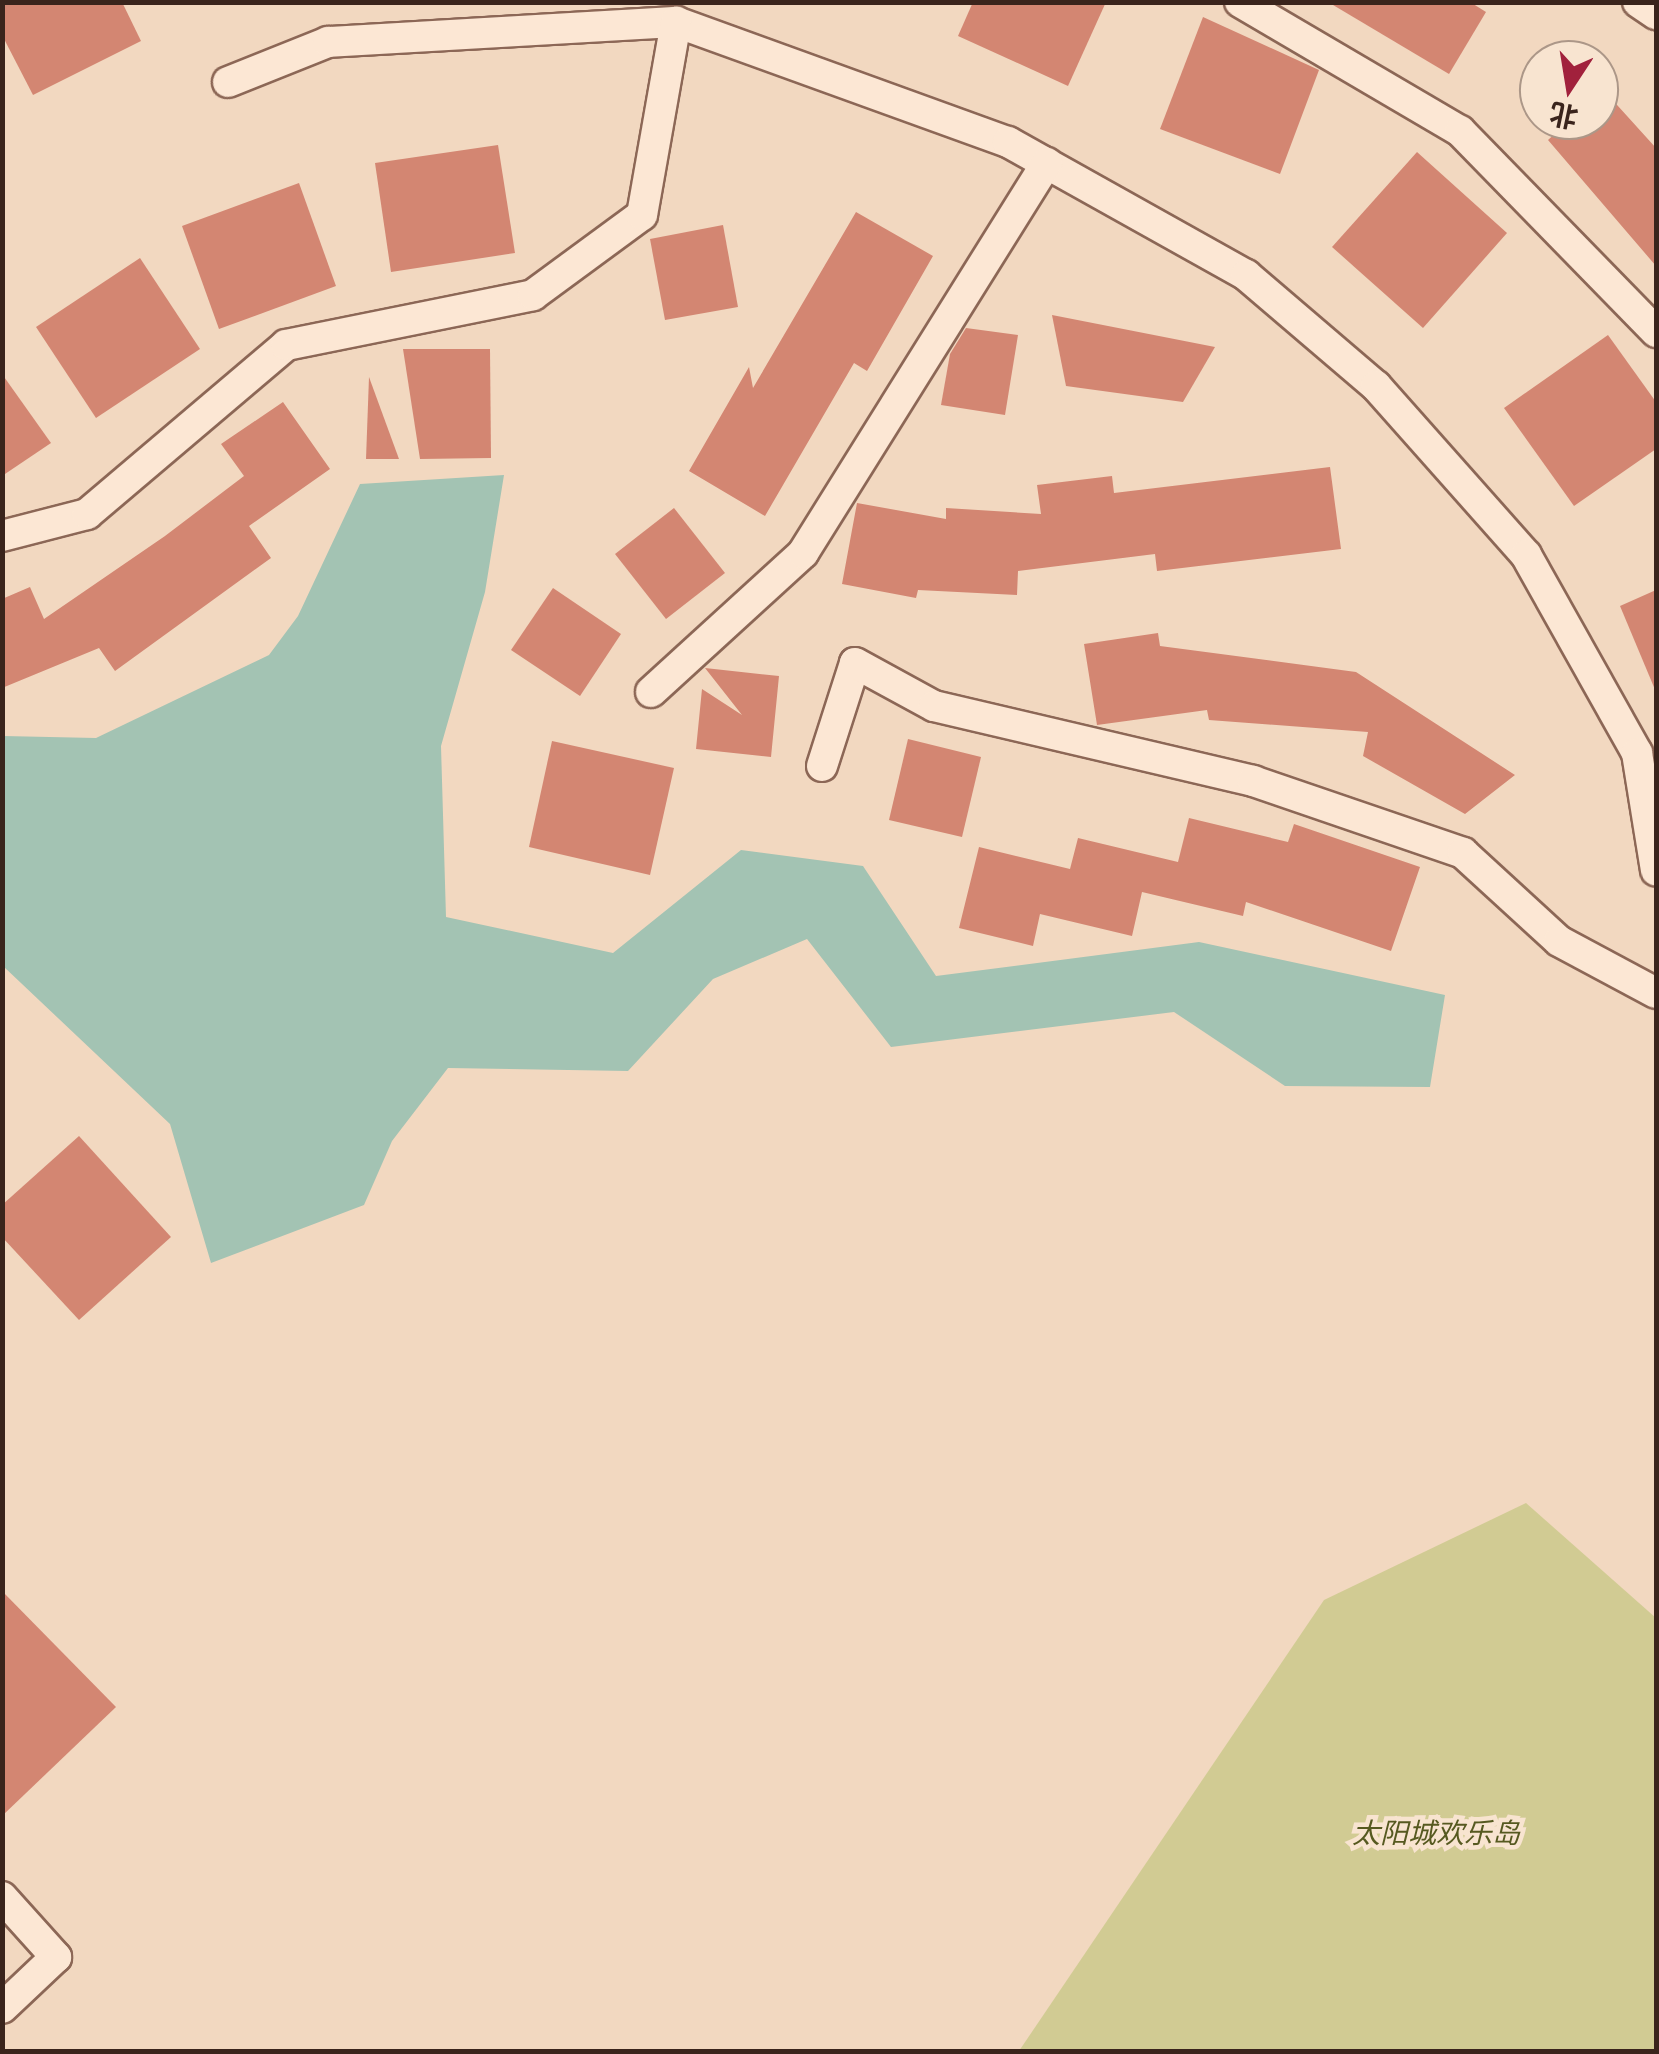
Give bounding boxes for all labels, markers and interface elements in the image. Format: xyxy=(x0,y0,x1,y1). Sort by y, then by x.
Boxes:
north arrow xyxy=(1519,40,1619,140)
text: 北 xyxy=(1545,95,1581,140)
park label: 太阳城欢乐岛 xyxy=(1352,1814,1520,1848)

